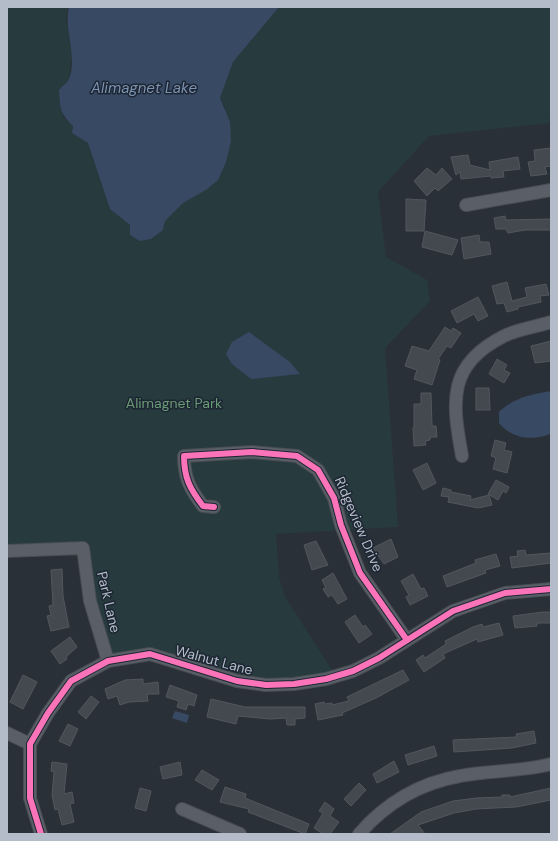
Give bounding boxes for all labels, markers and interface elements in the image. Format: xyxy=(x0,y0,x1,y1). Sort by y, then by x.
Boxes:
water label: Alimagnet Lake xyxy=(90,78,197,98)
park label: Alimagnet Park xyxy=(126,394,222,412)
street label: Ridgeview Drive xyxy=(331,474,387,574)
street label: Park Lane xyxy=(93,570,125,634)
street label: Walnut Lane xyxy=(173,641,255,679)

